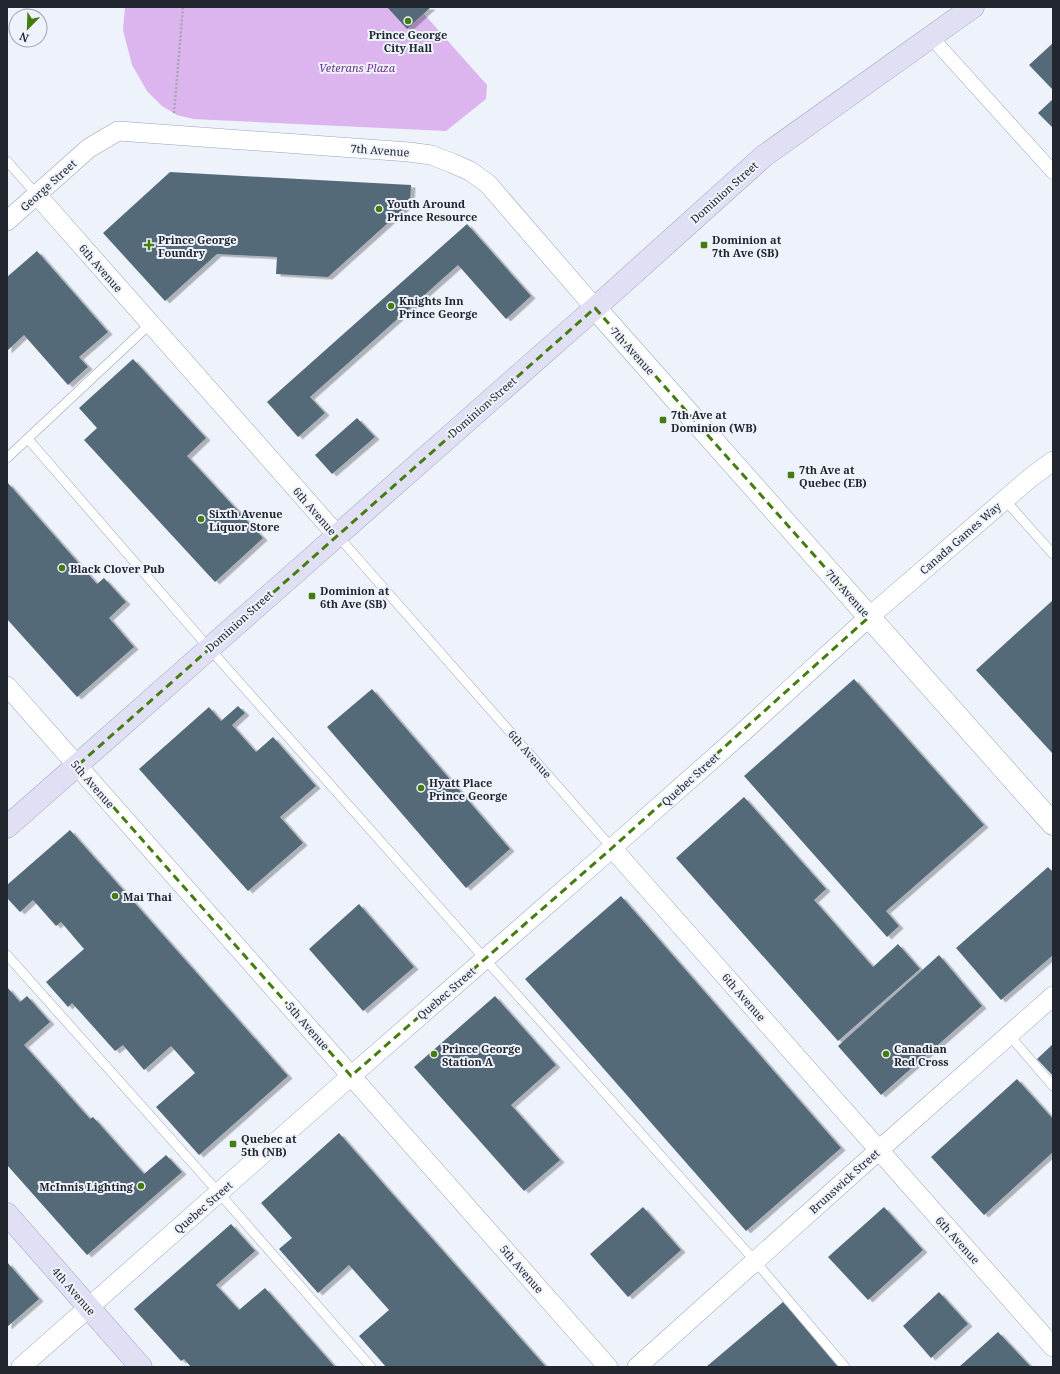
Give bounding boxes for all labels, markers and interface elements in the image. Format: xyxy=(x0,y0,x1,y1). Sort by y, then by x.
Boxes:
north arrow xyxy=(8,8,48,48)
marker: Prince George City Hall xyxy=(403,16,413,26)
place label: Prince George City Hall xyxy=(369,27,447,55)
text: N xyxy=(17,29,31,46)
park label: Veterans Plaza xyxy=(319,60,396,75)
street label: 7th Avenue xyxy=(350,140,410,160)
street label: George Street xyxy=(17,156,79,214)
street label: Dominion Street xyxy=(687,158,761,226)
place label: Youth Around Prince Resource xyxy=(387,196,477,224)
marker: Youth Around Prince Resource xyxy=(374,204,384,214)
place label: Prince George Foundry xyxy=(158,232,237,260)
place label: Dominion at 7th Ave (SB) xyxy=(712,232,782,260)
marker: Prince George Foundry xyxy=(143,239,155,251)
marker: Dominion at 7th Ave (SB) xyxy=(699,240,709,250)
street label: 6th Avenue xyxy=(76,241,126,295)
place label: Knights Inn Prince George xyxy=(399,293,478,321)
marker: Knights Inn Prince George xyxy=(386,301,396,311)
street label: 7th Avenue xyxy=(608,324,658,378)
street label: Dominion Street xyxy=(445,373,519,441)
place label: 7th Ave at Dominion (WB) xyxy=(671,407,757,435)
marker: 7th Ave at Dominion (WB) xyxy=(658,415,668,425)
place label: 7th Ave at Quebec (EB) xyxy=(799,462,867,490)
marker: 7th Ave at Quebec (EB) xyxy=(786,470,796,480)
street label: 6th Avenue xyxy=(290,484,340,538)
street label: Canada Games Way xyxy=(916,498,1004,577)
place label: Sixth Avenue Liquor Store xyxy=(209,506,283,534)
marker: Sixth Avenue Liquor Store xyxy=(196,514,206,524)
place label: Black Clover Pub xyxy=(70,561,165,576)
marker: Black Clover Pub xyxy=(57,563,67,573)
street label: 7th Avenue xyxy=(823,566,873,620)
place label: Dominion at 6th Ave (SB) xyxy=(320,583,390,611)
street label: Dominion Street xyxy=(202,587,276,655)
marker: Dominion at 6th Ave (SB) xyxy=(307,591,317,601)
street label: 6th Avenue xyxy=(505,727,555,781)
street label: Quebec Street xyxy=(658,749,722,809)
street label: 5th Avenue xyxy=(68,757,118,811)
place label: Hyatt Place Prince George xyxy=(429,775,508,803)
marker: Hyatt Place Prince George xyxy=(416,783,426,793)
place label: Mai Thai xyxy=(123,889,172,904)
marker: Mai Thai xyxy=(110,891,120,901)
street label: Quebec Street xyxy=(414,963,478,1022)
street label: 6th Avenue xyxy=(719,970,769,1024)
street label: 5th Avenue xyxy=(283,999,333,1053)
place label: Prince George Station A xyxy=(442,1041,521,1069)
place label: Canadian Red Cross xyxy=(894,1041,949,1069)
marker: Prince George Station A xyxy=(429,1049,439,1059)
marker: Canadian Red Cross xyxy=(881,1049,891,1059)
place label: Quebec at 5th (NB) xyxy=(241,1131,297,1159)
marker: Quebec at 5th (NB) xyxy=(228,1139,238,1149)
street label: Brunswick Street xyxy=(806,1145,882,1217)
street label: Quebec Street xyxy=(171,1177,235,1236)
place label: McInnis Lighting xyxy=(39,1179,134,1194)
marker: McInnis Lighting xyxy=(136,1181,146,1191)
street label: 6th Avenue xyxy=(933,1213,983,1267)
street label: 5th Avenue xyxy=(497,1242,547,1296)
street label: 4th Avenue xyxy=(49,1264,99,1318)

